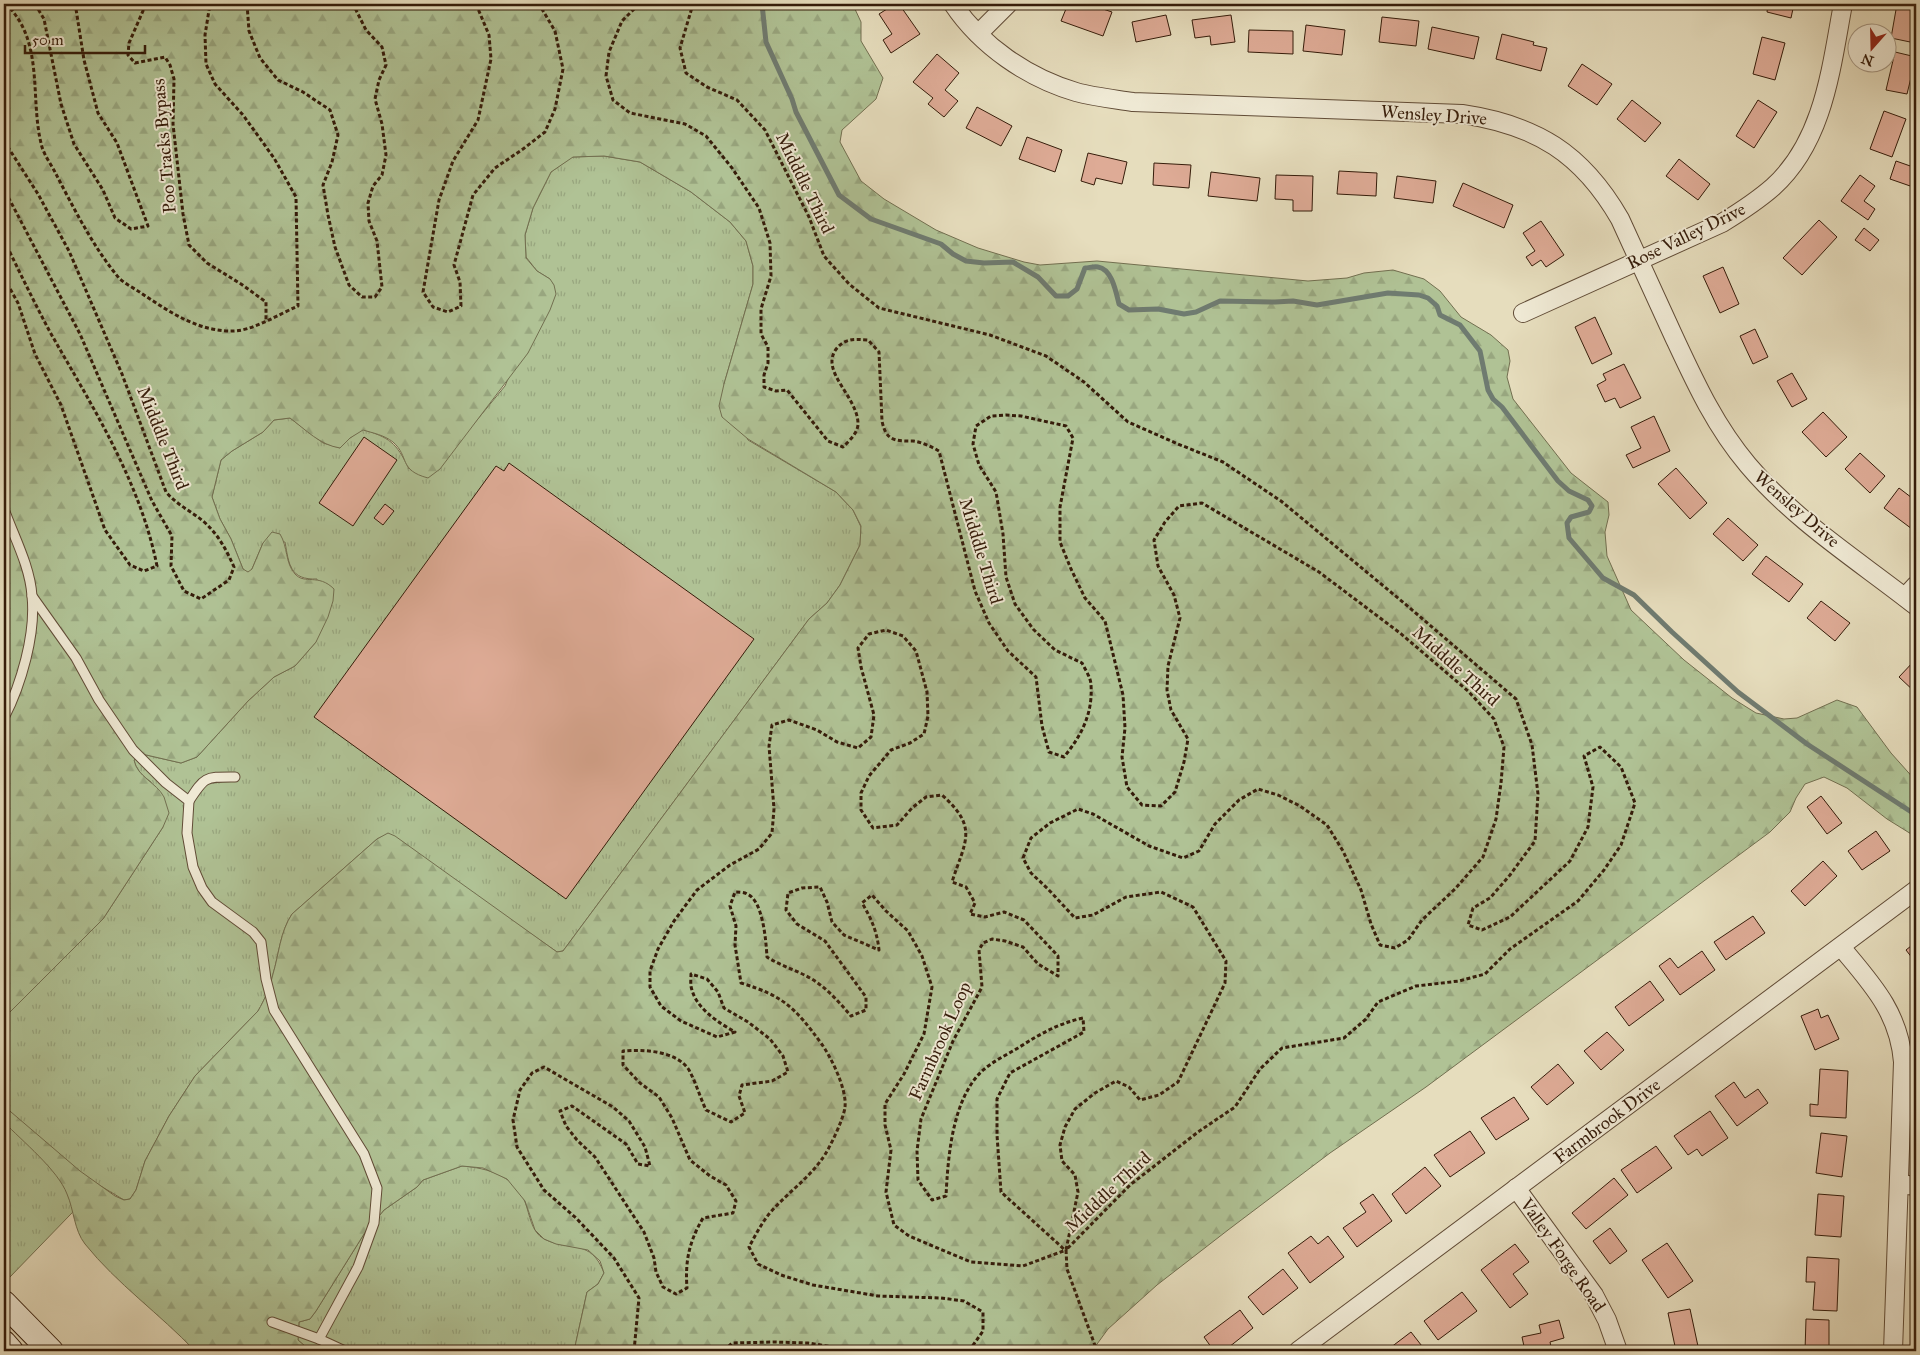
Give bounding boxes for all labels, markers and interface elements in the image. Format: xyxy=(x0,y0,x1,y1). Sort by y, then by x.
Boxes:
scale bar xyxy=(25,22,145,54)
north arrow xyxy=(1848,22,1898,72)
text: 50 m xyxy=(32,31,64,49)
text: N xyxy=(1859,50,1876,70)
street label: Poo Tracks Bypass xyxy=(147,78,181,214)
street label: Wensley Drive xyxy=(1380,100,1488,130)
street label: Midddle Third xyxy=(771,129,839,237)
street label: Rose Valley Drive xyxy=(1623,198,1749,274)
street label: Midddle Third xyxy=(132,383,194,493)
street label: Wensley Drive xyxy=(1750,466,1844,552)
street label: Midddle Third xyxy=(954,495,1008,607)
street label: Midddle Third xyxy=(1408,621,1504,711)
street label: Farmbrook Loop xyxy=(904,978,976,1104)
street label: Farmbrook Drive xyxy=(1549,1074,1665,1168)
street label: Midddle Third xyxy=(1060,1147,1156,1237)
street label: Valley Forge Road xyxy=(1514,1193,1610,1317)

